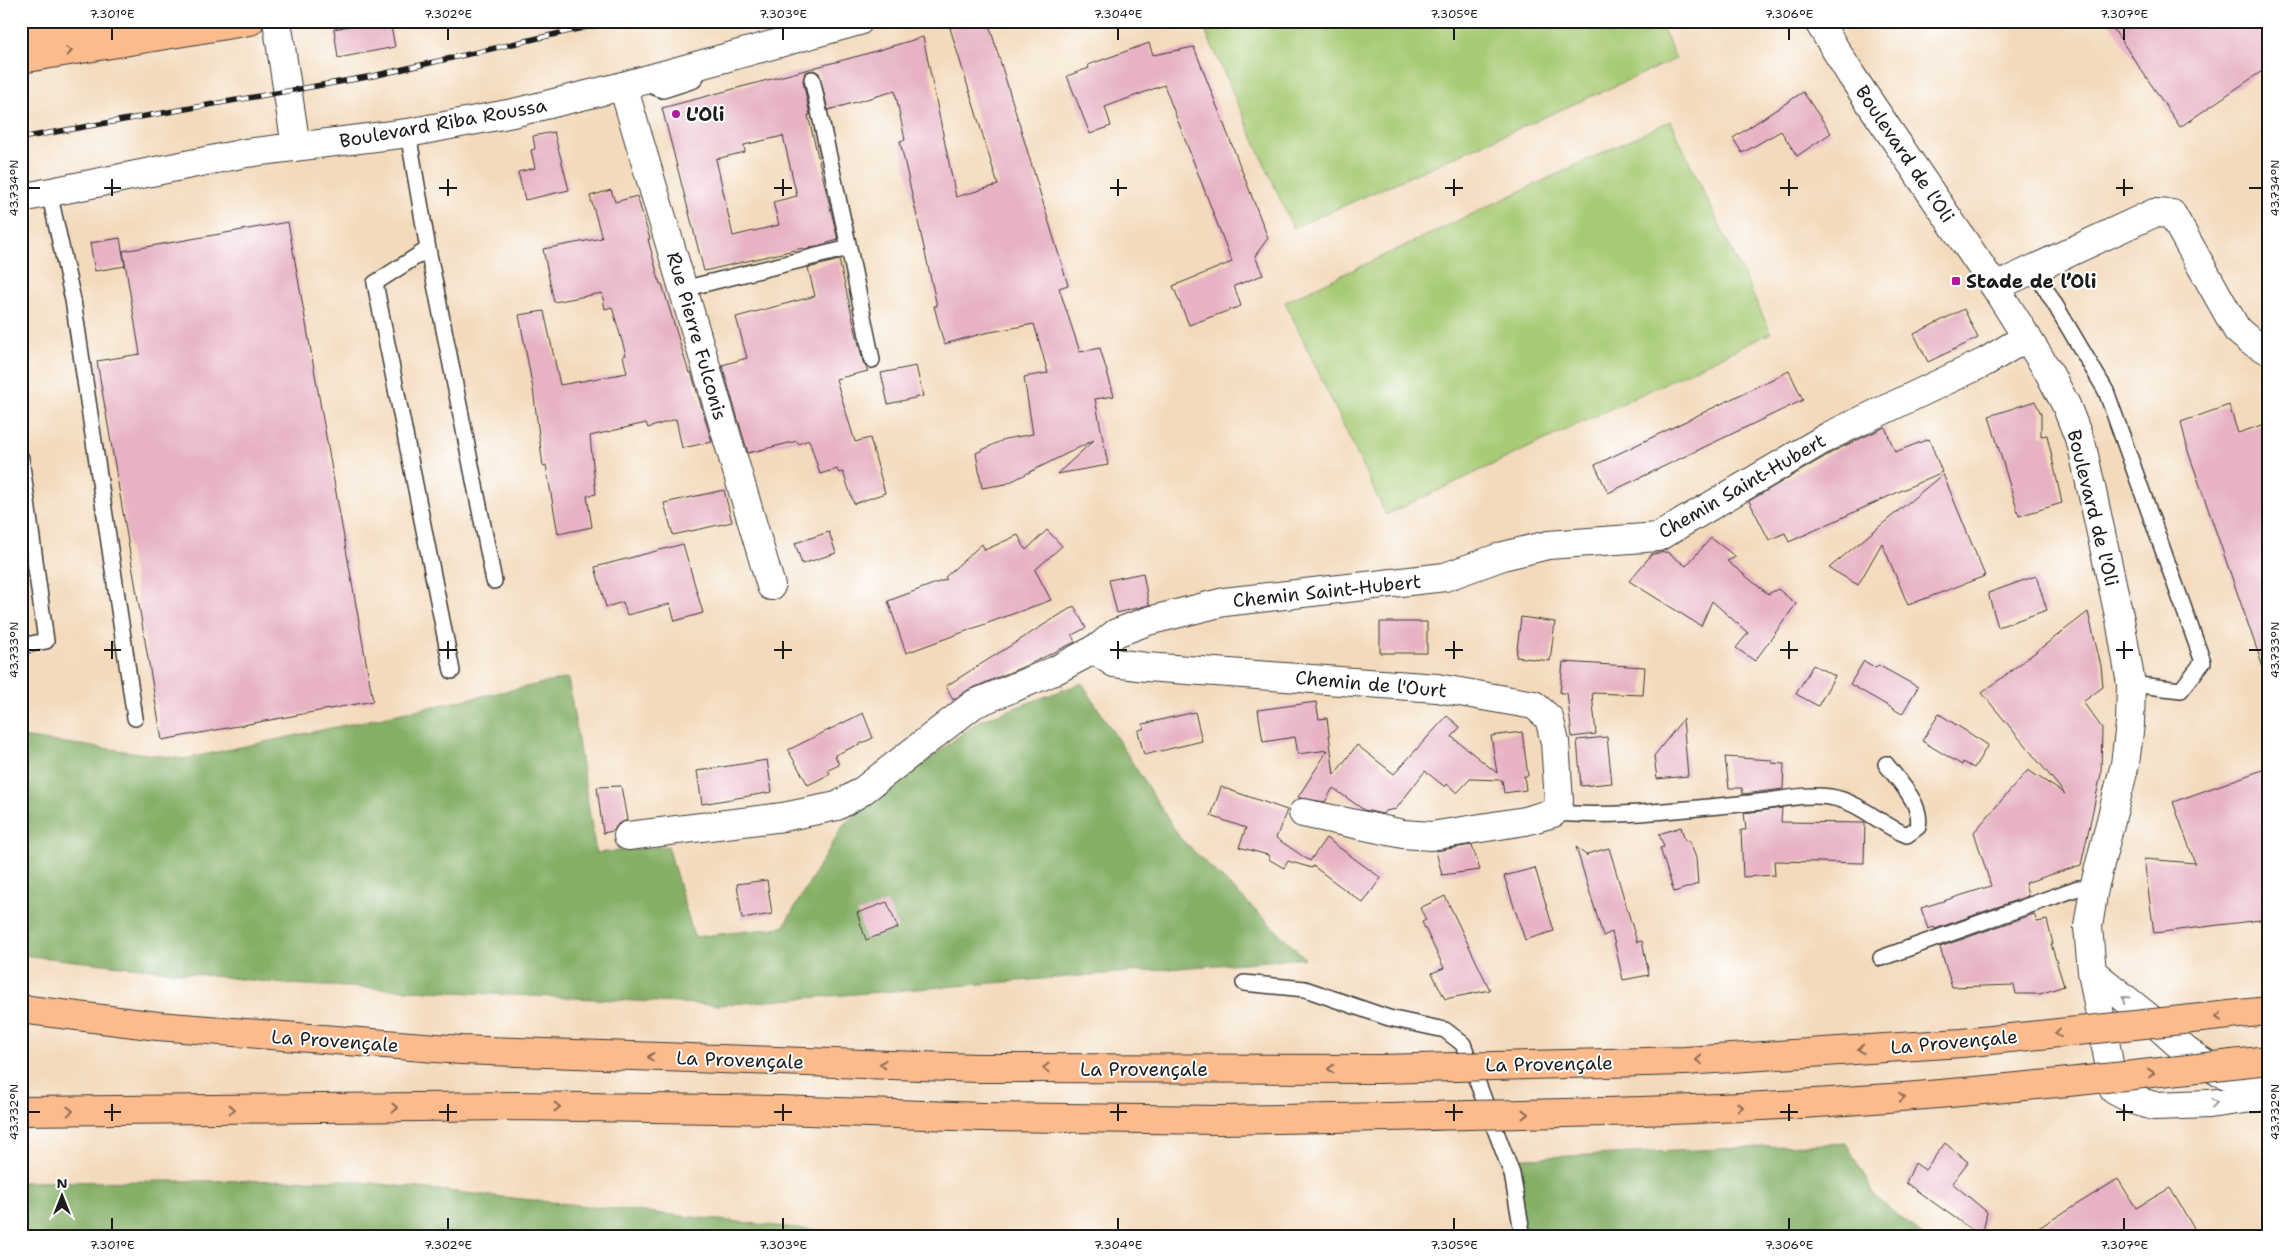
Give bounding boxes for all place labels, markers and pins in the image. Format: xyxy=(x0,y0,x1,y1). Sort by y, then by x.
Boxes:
place label: L'Oli xyxy=(686,102,725,127)
marker: L'Oli xyxy=(670,108,682,120)
place label: Stade de l’Oli xyxy=(1966,269,2097,294)
marker: Stade de l’Oli xyxy=(1950,275,1962,287)

